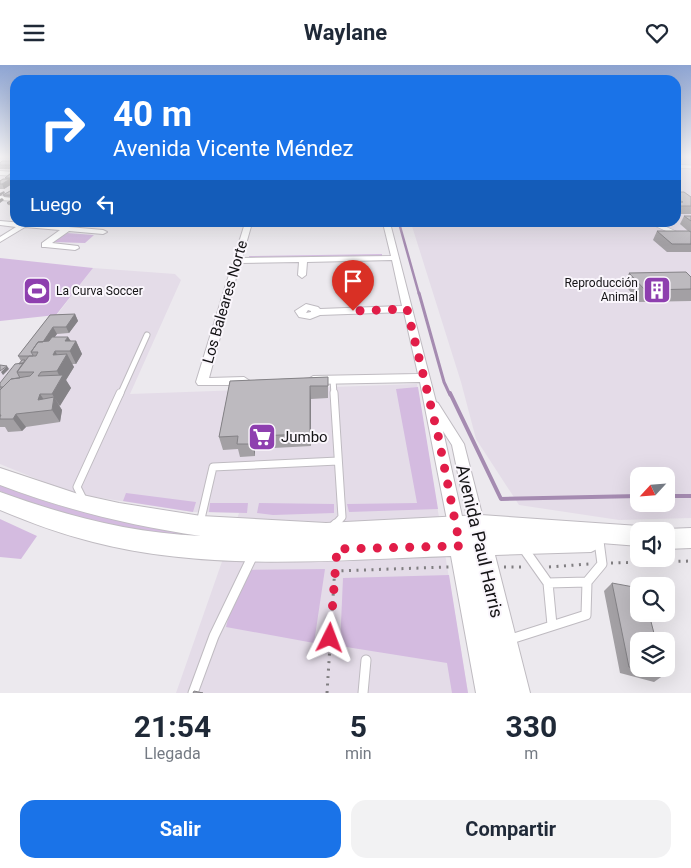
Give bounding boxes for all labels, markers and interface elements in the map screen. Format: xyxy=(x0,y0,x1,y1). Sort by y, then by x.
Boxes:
icon: menu xyxy=(20,19,48,47)
icon: heart xyxy=(643,19,671,47)
text: Waylane xyxy=(304,20,387,45)
text: 40 m xyxy=(113,94,192,135)
icon: right xyxy=(30,95,95,160)
text: Avenida Vicente Méndez xyxy=(113,136,353,161)
icon: left xyxy=(92,190,120,218)
text: Luego xyxy=(30,193,82,216)
street label: Los Baleares Norte xyxy=(199,238,251,366)
pin xyxy=(332,260,374,311)
icon: arrive xyxy=(339,267,367,295)
building icon: Reproducción Animal xyxy=(642,275,672,305)
sports icon: La Curva Soccer xyxy=(22,276,52,306)
place label: Reproducción Animal xyxy=(564,276,638,304)
place label: La Curva Soccer xyxy=(56,284,143,298)
supermarket icon: Jumbo xyxy=(247,422,277,452)
place label: Jumbo xyxy=(281,428,328,446)
street label: Avenida Paul Harris xyxy=(452,462,508,620)
north arrow xyxy=(630,467,675,513)
map controls xyxy=(630,467,675,677)
button: sound xyxy=(630,522,675,567)
button: search xyxy=(630,577,675,622)
position arrow xyxy=(303,611,355,663)
button: layers xyxy=(630,632,675,677)
text: 21:54 xyxy=(134,709,211,744)
text: 5 xyxy=(350,709,367,744)
text: 330 xyxy=(506,709,557,744)
text: Llegada xyxy=(144,744,201,763)
text: min xyxy=(345,744,372,763)
text: m xyxy=(524,744,538,763)
button: Salir xyxy=(20,800,341,858)
button: Compartir xyxy=(351,800,671,858)

